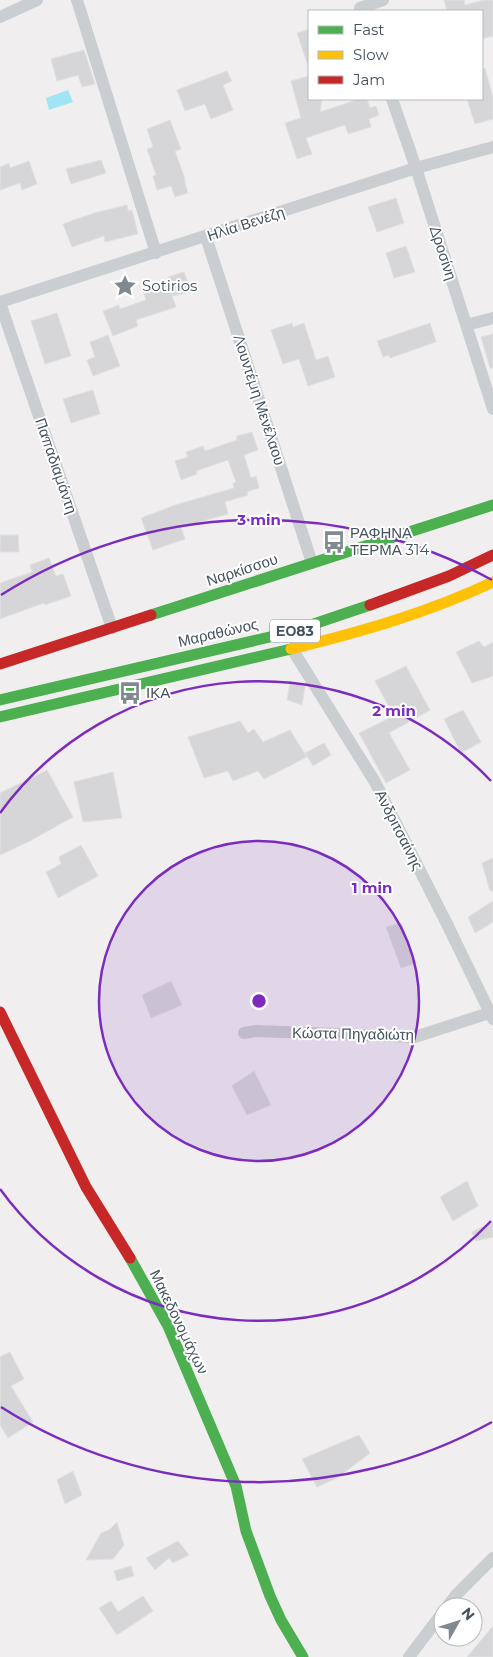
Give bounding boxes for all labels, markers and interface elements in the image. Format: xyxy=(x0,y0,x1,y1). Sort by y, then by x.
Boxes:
legend xyxy=(308,10,483,100)
text: Fast xyxy=(353,20,384,39)
text: Slow xyxy=(353,45,389,64)
text: Jam xyxy=(352,70,385,89)
street label: Ηλία Βενέζη xyxy=(205,202,287,245)
street label: Δροσίνη xyxy=(426,223,461,282)
place icon: Sotirios xyxy=(112,273,138,299)
place label: Sotirios xyxy=(142,276,197,295)
street label: Λουντέμη Μενέλαου xyxy=(229,332,290,468)
street label: Παπαδιαμάντη xyxy=(31,415,82,516)
text: 3 min xyxy=(236,510,281,529)
place label: ΡΑΦΗΝΑ ΤΕΡΜΑ 314 xyxy=(350,523,429,559)
bus stop icon: ΡΑΦΗΝΑ ΤΕΡΜΑ 314 xyxy=(321,529,347,555)
street label: Ναρκίσσου xyxy=(204,549,280,590)
street label: Μαραθώνος xyxy=(176,614,260,651)
road number: ΕΟ83 xyxy=(270,620,320,642)
bus stop icon: ΙΚΑ xyxy=(117,680,143,706)
place label: ΙΚΑ xyxy=(146,683,170,702)
text: 2 min xyxy=(372,701,416,720)
street label: Ανδριτσαίνης xyxy=(371,786,428,873)
text: 1 min xyxy=(352,878,392,897)
centre of rings xyxy=(250,992,268,1010)
street label: Κώστα Πηγαδιώτη xyxy=(292,1023,414,1044)
street label: Μακεδονομάχων xyxy=(146,1266,213,1377)
north arrow xyxy=(433,1597,483,1647)
text: N xyxy=(458,1604,479,1624)

